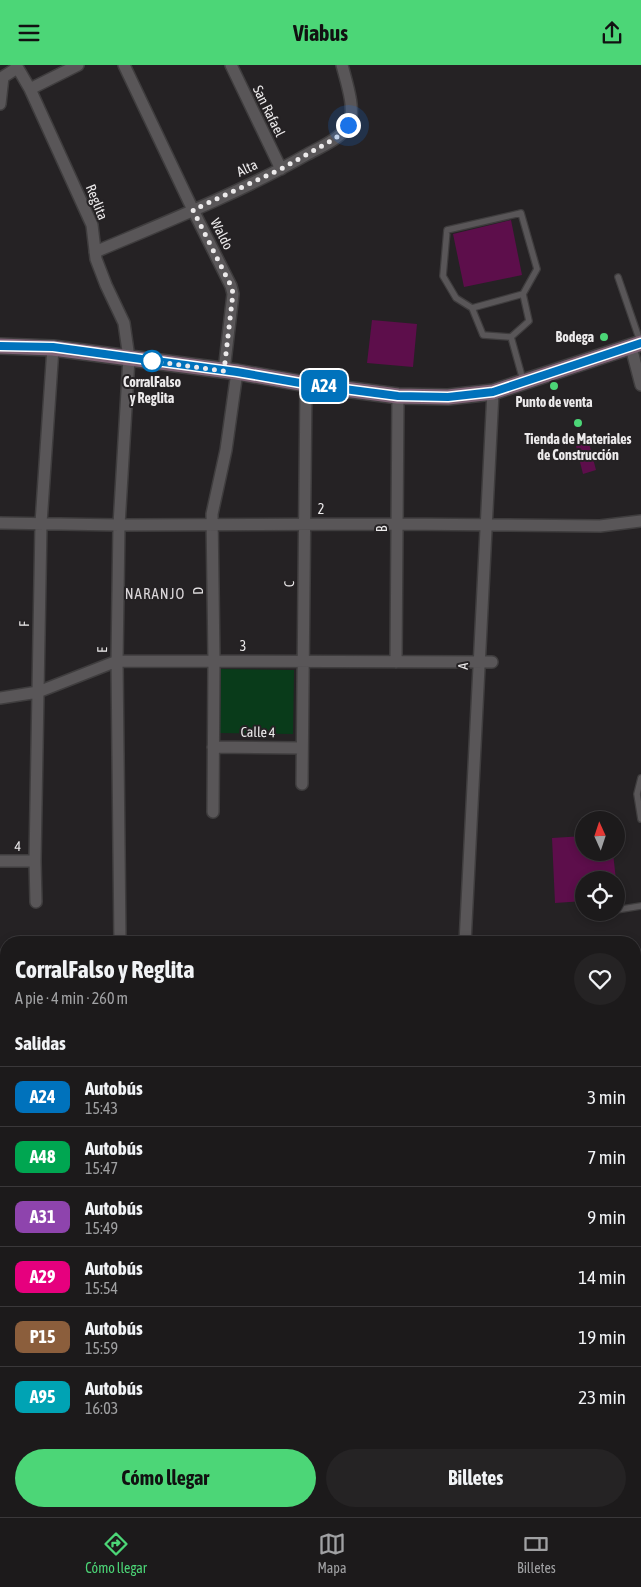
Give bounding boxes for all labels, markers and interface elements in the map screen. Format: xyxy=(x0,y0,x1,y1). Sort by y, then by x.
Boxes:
icon: menu xyxy=(15,19,43,47)
icon: share xyxy=(598,19,626,47)
text: Viabus xyxy=(293,20,348,46)
street label: San Rafael xyxy=(250,83,288,139)
your location xyxy=(336,113,361,138)
street label: Alta xyxy=(234,156,260,180)
street label: Reglita xyxy=(83,182,111,222)
street label: Waldo xyxy=(207,216,237,252)
place label: Bodega xyxy=(556,329,594,345)
marker: Bodega xyxy=(598,331,610,343)
marker: CorralFalso y Reglita xyxy=(141,350,163,372)
line badge: A24 xyxy=(295,370,353,402)
place label: CorralFalso y Reglita xyxy=(123,374,182,406)
text: A24 xyxy=(311,375,337,396)
marker: Punto de venta xyxy=(548,380,560,392)
place label: Punto de venta xyxy=(515,394,593,410)
marker: Tienda de Materiales de Construcción xyxy=(572,417,584,429)
place label: Tienda de Materiales de Construcción xyxy=(524,431,632,463)
street label: 2 xyxy=(318,501,324,517)
street label: B xyxy=(374,525,390,532)
street label: C xyxy=(281,580,297,587)
district label: NARANJO xyxy=(125,585,185,602)
street label: D xyxy=(190,587,206,595)
street label: F xyxy=(16,621,32,627)
street label: 3 xyxy=(240,638,246,654)
street label: E xyxy=(94,647,110,653)
street label: A xyxy=(455,662,471,670)
street label: Calle 4 xyxy=(240,724,276,740)
north arrow xyxy=(575,811,625,861)
map controls xyxy=(575,811,625,921)
street label: 4 xyxy=(15,838,22,854)
button: locate xyxy=(575,871,625,921)
button: heart xyxy=(574,953,626,1005)
text: CorralFalso y Reglita xyxy=(15,956,194,983)
text: A pie · 4 min · 260 m xyxy=(15,989,128,1007)
text: Salidas xyxy=(15,1032,66,1054)
text: Autobús xyxy=(85,1077,143,1099)
text: A24 xyxy=(30,1086,55,1107)
text: 3 min xyxy=(587,1086,626,1108)
text: 15:43 xyxy=(85,1099,118,1117)
text: Autobús xyxy=(85,1137,143,1159)
text: A48 xyxy=(30,1146,55,1167)
text: 7 min xyxy=(587,1146,626,1168)
text: 15:47 xyxy=(85,1159,118,1177)
text: Autobús xyxy=(85,1197,143,1219)
text: A31 xyxy=(30,1206,55,1227)
text: 9 min xyxy=(587,1206,626,1228)
text: 15:49 xyxy=(85,1219,118,1237)
text: Autobús xyxy=(85,1257,143,1279)
text: A29 xyxy=(30,1266,55,1287)
text: 14 min xyxy=(578,1266,626,1288)
text: 15:54 xyxy=(85,1279,118,1297)
text: Autobús xyxy=(85,1317,143,1339)
text: P15 xyxy=(30,1326,55,1347)
text: 19 min xyxy=(578,1326,626,1348)
text: 15:59 xyxy=(85,1339,118,1357)
text: Autobús xyxy=(85,1377,143,1399)
text: A95 xyxy=(30,1386,55,1407)
text: 23 min xyxy=(578,1386,626,1408)
text: 16:03 xyxy=(85,1399,118,1417)
button: Cómo llegar xyxy=(15,1449,316,1507)
button: Billetes xyxy=(326,1449,626,1507)
tab: Cómo llegar xyxy=(85,1530,147,1576)
tab: Mapa xyxy=(317,1530,346,1576)
tab: Billetes xyxy=(517,1530,556,1576)

